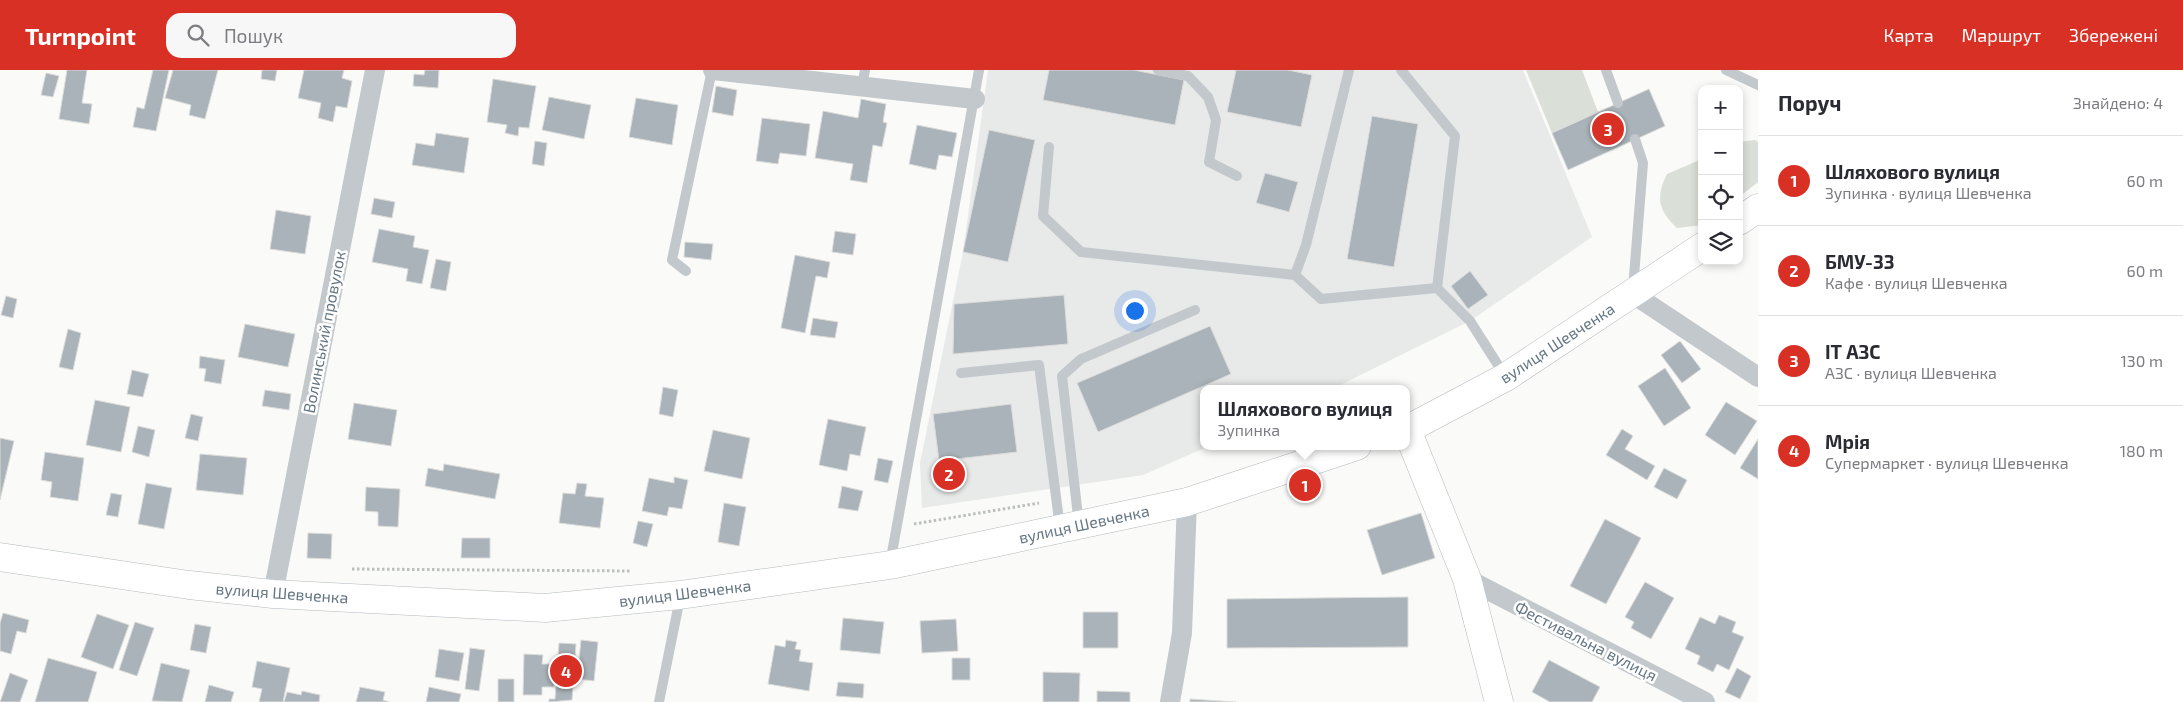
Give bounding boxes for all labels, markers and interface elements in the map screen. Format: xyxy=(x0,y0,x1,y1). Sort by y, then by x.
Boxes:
search box xyxy=(166,13,516,58)
text: Turnpoint xyxy=(25,21,136,50)
icon: search xyxy=(184,21,212,49)
text: Пошук xyxy=(224,24,283,47)
text: Карта xyxy=(1884,24,1934,46)
text: Маршрут xyxy=(1962,24,2041,46)
text: Збережені xyxy=(2069,24,2158,46)
map controls xyxy=(1698,85,1743,265)
button: + xyxy=(1698,85,1743,130)
text: Поруч xyxy=(1778,90,1841,115)
text: Знайдено: 4 xyxy=(2073,93,2163,112)
pin: 3 xyxy=(1592,110,1624,148)
button: − xyxy=(1698,130,1743,175)
text: Шляхового вулиця xyxy=(1825,160,2000,183)
text: 1 xyxy=(1791,171,1797,190)
text: 60 m xyxy=(2127,171,2163,190)
button: locate xyxy=(1698,175,1743,220)
text: Зупинка · вулиця Шевченка xyxy=(1825,183,2032,202)
button: layers xyxy=(1698,220,1743,265)
street label: Волинський провулок xyxy=(298,249,350,415)
text: БМУ-33 xyxy=(1825,250,1895,273)
text: 2 xyxy=(1789,261,1799,280)
text: 60 m xyxy=(2127,261,2163,280)
text: Кафе · вулиця Шевченка xyxy=(1825,273,2008,292)
your location xyxy=(1122,298,1148,324)
street label: вулиця Шевченка xyxy=(1496,298,1618,388)
text: ІТ АЗС xyxy=(1825,340,1881,363)
text: 3 xyxy=(1789,351,1799,370)
text: 130 m xyxy=(2121,351,2163,370)
text: АЗС · вулиця Шевченка xyxy=(1825,363,1997,382)
popup xyxy=(1200,385,1410,450)
text: Шляхового вулиця xyxy=(1218,397,1392,420)
text: Зупинка xyxy=(1218,420,1280,439)
text: Мрія xyxy=(1825,430,1870,453)
text: 4 xyxy=(1789,441,1799,460)
text: 180 m xyxy=(2120,441,2163,460)
text: Супермаркет · вулиця Шевченка xyxy=(1825,453,2069,472)
pin: 2 xyxy=(933,455,965,493)
pin: 1 xyxy=(1289,466,1321,504)
street label: вулиця Шевченка xyxy=(1017,500,1151,548)
street label: вулиця Шевченка xyxy=(618,575,752,611)
street label: вулиця Шевченка xyxy=(215,578,349,608)
street label: Фестивальна вулиця xyxy=(1512,596,1660,686)
pin: 4 xyxy=(550,652,582,690)

